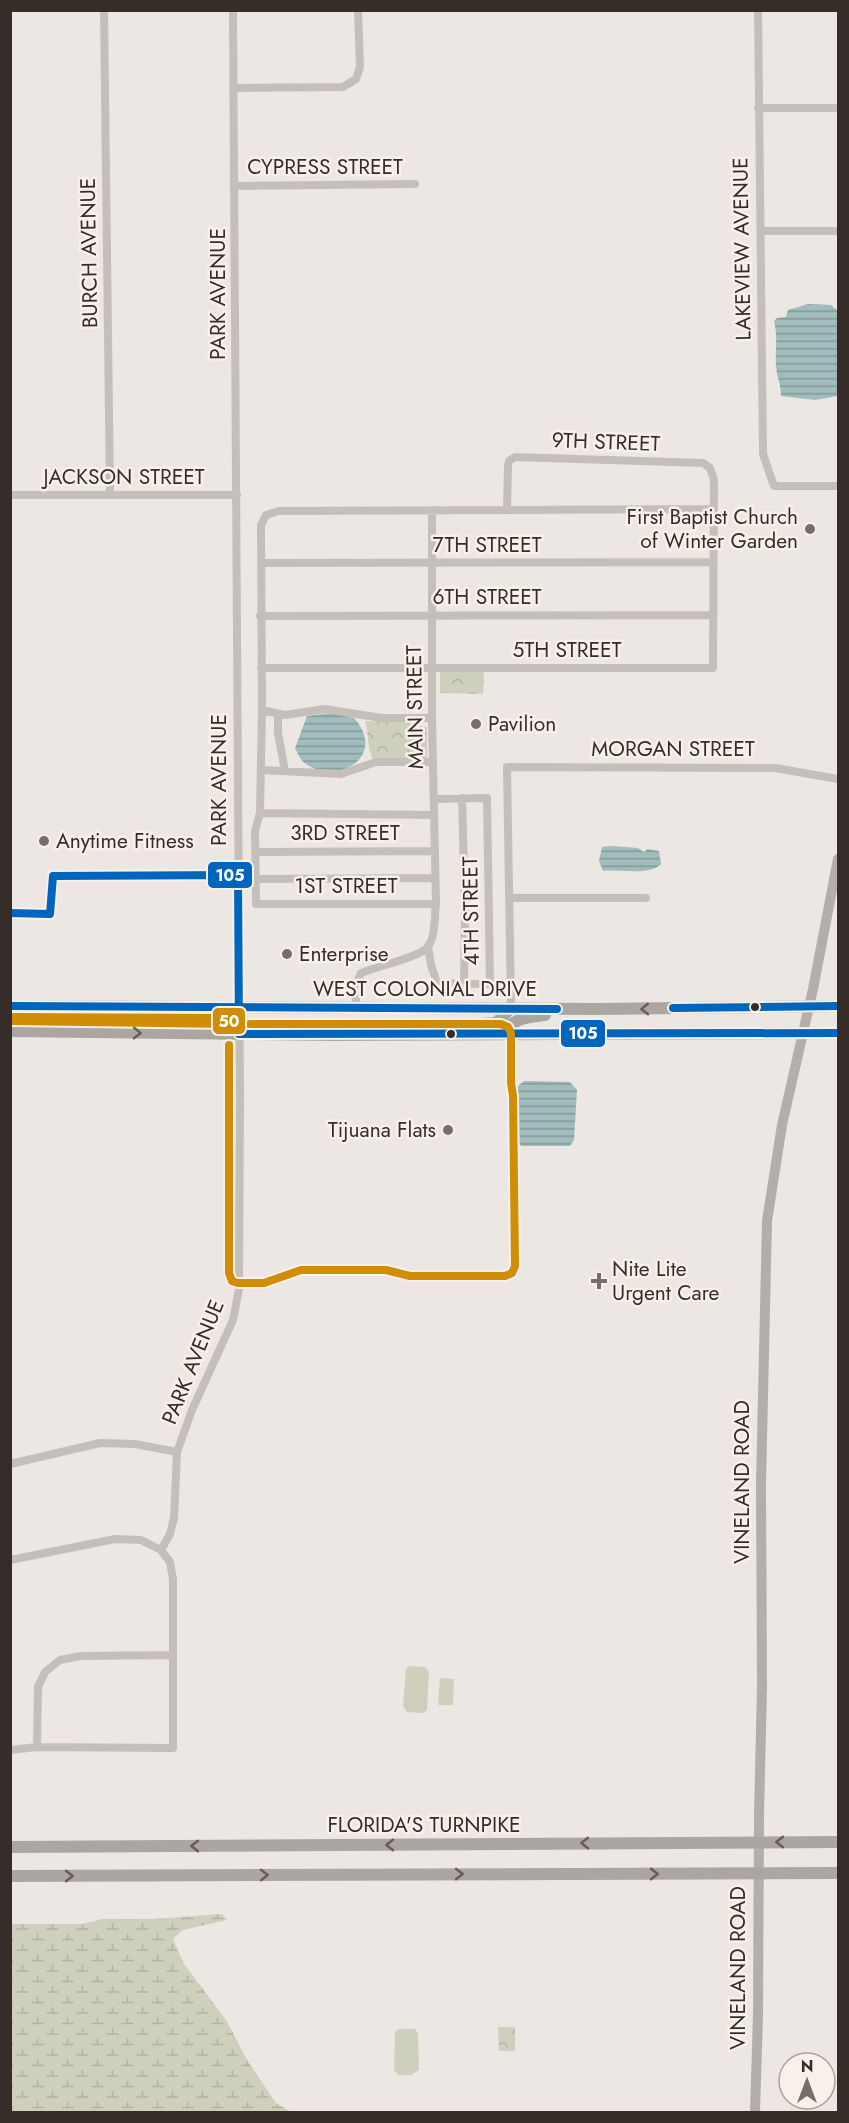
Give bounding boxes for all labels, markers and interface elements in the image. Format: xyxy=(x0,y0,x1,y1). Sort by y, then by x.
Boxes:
street label: CYPRESS STREET xyxy=(247,152,403,182)
street label: LAKEVIEW AVENUE xyxy=(725,157,759,341)
street label: BURCH AVENUE xyxy=(73,178,105,328)
street label: PARK AVENUE xyxy=(203,228,233,360)
street label: 9TH STREET xyxy=(551,425,661,459)
street label: JACKSON STREET xyxy=(40,462,205,492)
place label: First Baptist Church of Winter Garden xyxy=(627,502,798,556)
marker: First Baptist Church of Winter Garden xyxy=(803,522,817,536)
street label: 7TH STREET xyxy=(433,530,542,560)
street label: 6TH STREET xyxy=(432,582,542,612)
street label: 5TH STREET xyxy=(513,635,622,665)
street label: MAIN STREET xyxy=(399,644,431,770)
place label: Pavilion xyxy=(488,709,556,739)
street label: PARK AVENUE xyxy=(204,714,234,846)
marker: Pavilion xyxy=(469,717,483,731)
street label: MORGAN STREET xyxy=(591,734,755,764)
street label: 3RD STREET xyxy=(290,818,400,848)
place label: Anytime Fitness xyxy=(56,826,194,856)
marker: Anytime Fitness xyxy=(37,834,51,848)
street label: 4TH STREET xyxy=(455,856,487,966)
line badge: 105 xyxy=(207,861,253,889)
text: 105 xyxy=(215,864,245,887)
street label: 1ST STREET xyxy=(295,871,398,901)
place label: Enterprise xyxy=(299,939,389,969)
marker: Enterprise xyxy=(280,947,294,961)
street label: WEST COLONIAL DRIVE xyxy=(313,974,537,1004)
unlabelled marker xyxy=(749,1001,761,1013)
one-way arrow xyxy=(641,1002,650,1015)
line badge: 50 xyxy=(212,1007,246,1035)
text: 50 xyxy=(219,1010,239,1033)
line badge: 105 xyxy=(560,1019,606,1048)
text: 105 xyxy=(568,1022,598,1045)
one-way arrow xyxy=(132,1027,141,1039)
unlabelled marker xyxy=(445,1028,457,1040)
place label: Tijuana Flats xyxy=(328,1115,436,1145)
marker: Tijuana Flats xyxy=(441,1123,455,1137)
place label: Nite Lite Urgent Care xyxy=(612,1254,720,1308)
marker: Nite Lite Urgent Care xyxy=(590,1272,608,1290)
street label: PARK AVENUE xyxy=(154,1295,232,1429)
street label: VINELAND ROAD xyxy=(727,1400,757,1564)
street label: FLORIDA'S TURNPIKE xyxy=(327,1810,521,1840)
one-way arrow xyxy=(776,1836,785,1848)
one-way arrow xyxy=(581,1837,590,1849)
one-way arrow xyxy=(386,1838,395,1851)
one-way arrow xyxy=(191,1840,200,1852)
one-way arrow xyxy=(454,1868,463,1880)
one-way arrow xyxy=(649,1868,658,1880)
one-way arrow xyxy=(259,1869,268,1881)
one-way arrow xyxy=(64,1870,73,1882)
street label: VINELAND ROAD xyxy=(723,1886,753,2050)
north arrow xyxy=(777,2051,837,2111)
text: N xyxy=(801,2055,813,2078)

